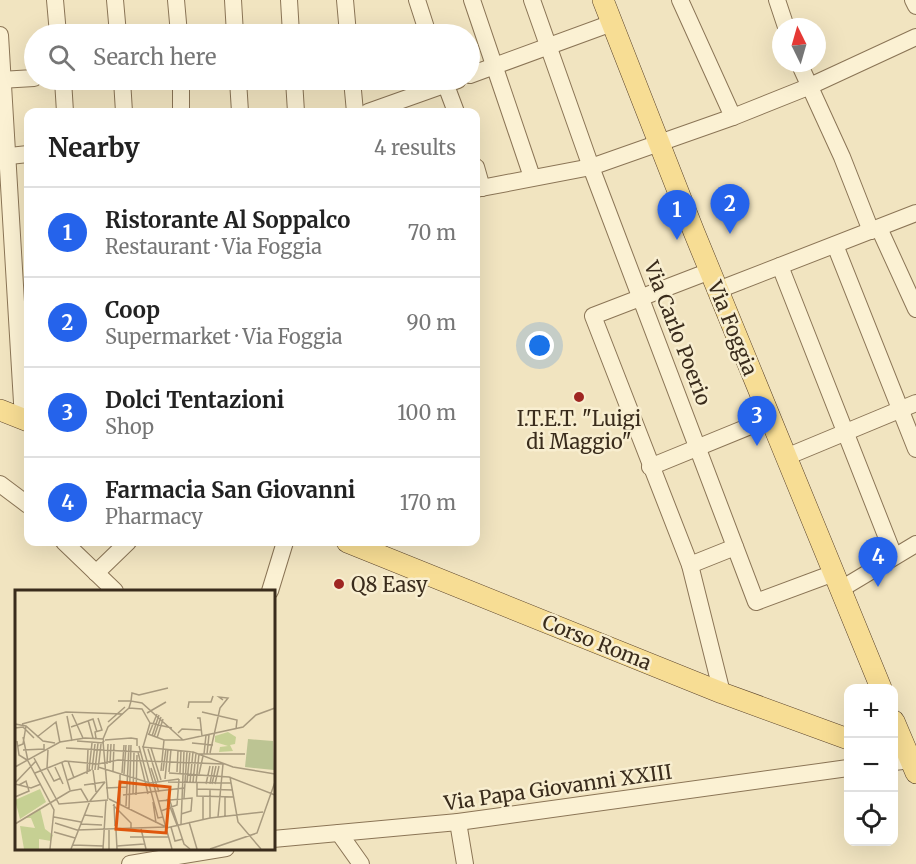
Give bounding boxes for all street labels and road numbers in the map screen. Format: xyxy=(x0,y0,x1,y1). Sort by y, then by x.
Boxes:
street label: Via Carlo Poerio xyxy=(639,256,717,409)
street label: Via Foggia xyxy=(702,276,763,379)
street label: Corso Roma xyxy=(539,609,655,675)
street label: Via Papa Giovanni XXIII xyxy=(441,759,674,816)

